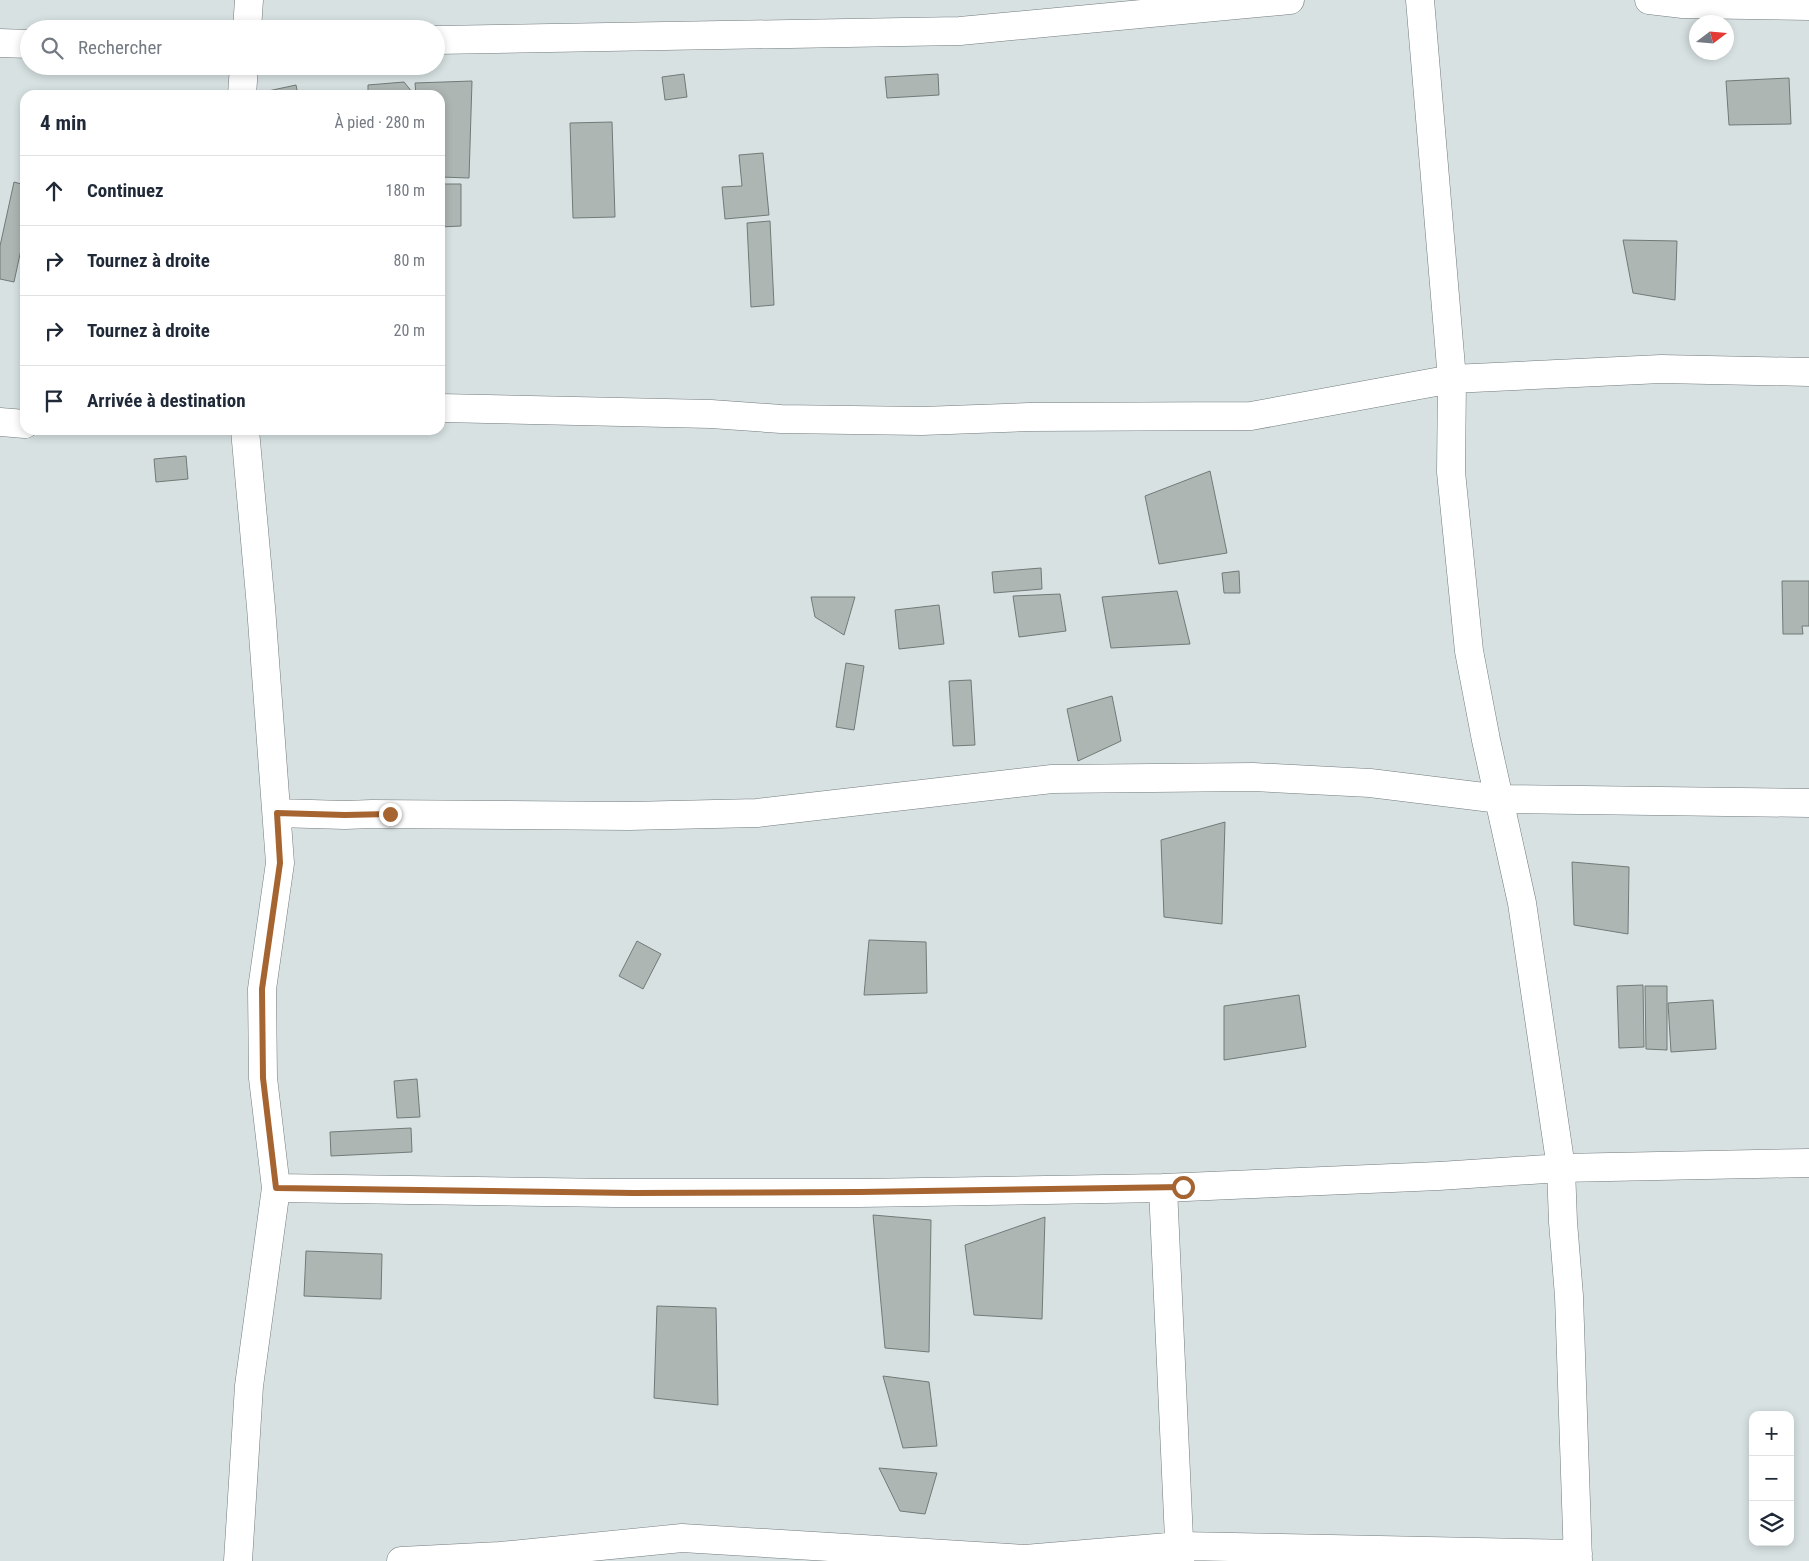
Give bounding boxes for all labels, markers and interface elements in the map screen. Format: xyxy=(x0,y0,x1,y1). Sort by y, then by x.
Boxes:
north arrow xyxy=(1689,15,1734,60)
search box xyxy=(20,20,445,75)
icon: search xyxy=(38,34,66,62)
text: Rechercher xyxy=(78,36,162,59)
text: 4 min xyxy=(40,111,87,135)
text: À pied · 280 m xyxy=(334,113,425,132)
icon: ahead xyxy=(40,177,68,205)
text: Continuez xyxy=(87,179,164,202)
text: 180 m xyxy=(386,181,425,200)
icon: right xyxy=(40,247,68,275)
text: Tournez à droite xyxy=(87,249,210,272)
text: 80 m xyxy=(393,251,425,270)
icon: right xyxy=(40,317,68,345)
text: Tournez à droite xyxy=(87,319,210,342)
text: 20 m xyxy=(393,321,425,340)
icon: arrive xyxy=(40,387,68,415)
text: Arrivée à destination xyxy=(87,389,246,412)
route end xyxy=(379,803,402,826)
route start xyxy=(1172,1176,1195,1199)
map controls xyxy=(1749,1411,1794,1546)
button: + xyxy=(1749,1411,1794,1456)
button: − xyxy=(1749,1456,1794,1501)
button: layers xyxy=(1749,1501,1794,1546)

